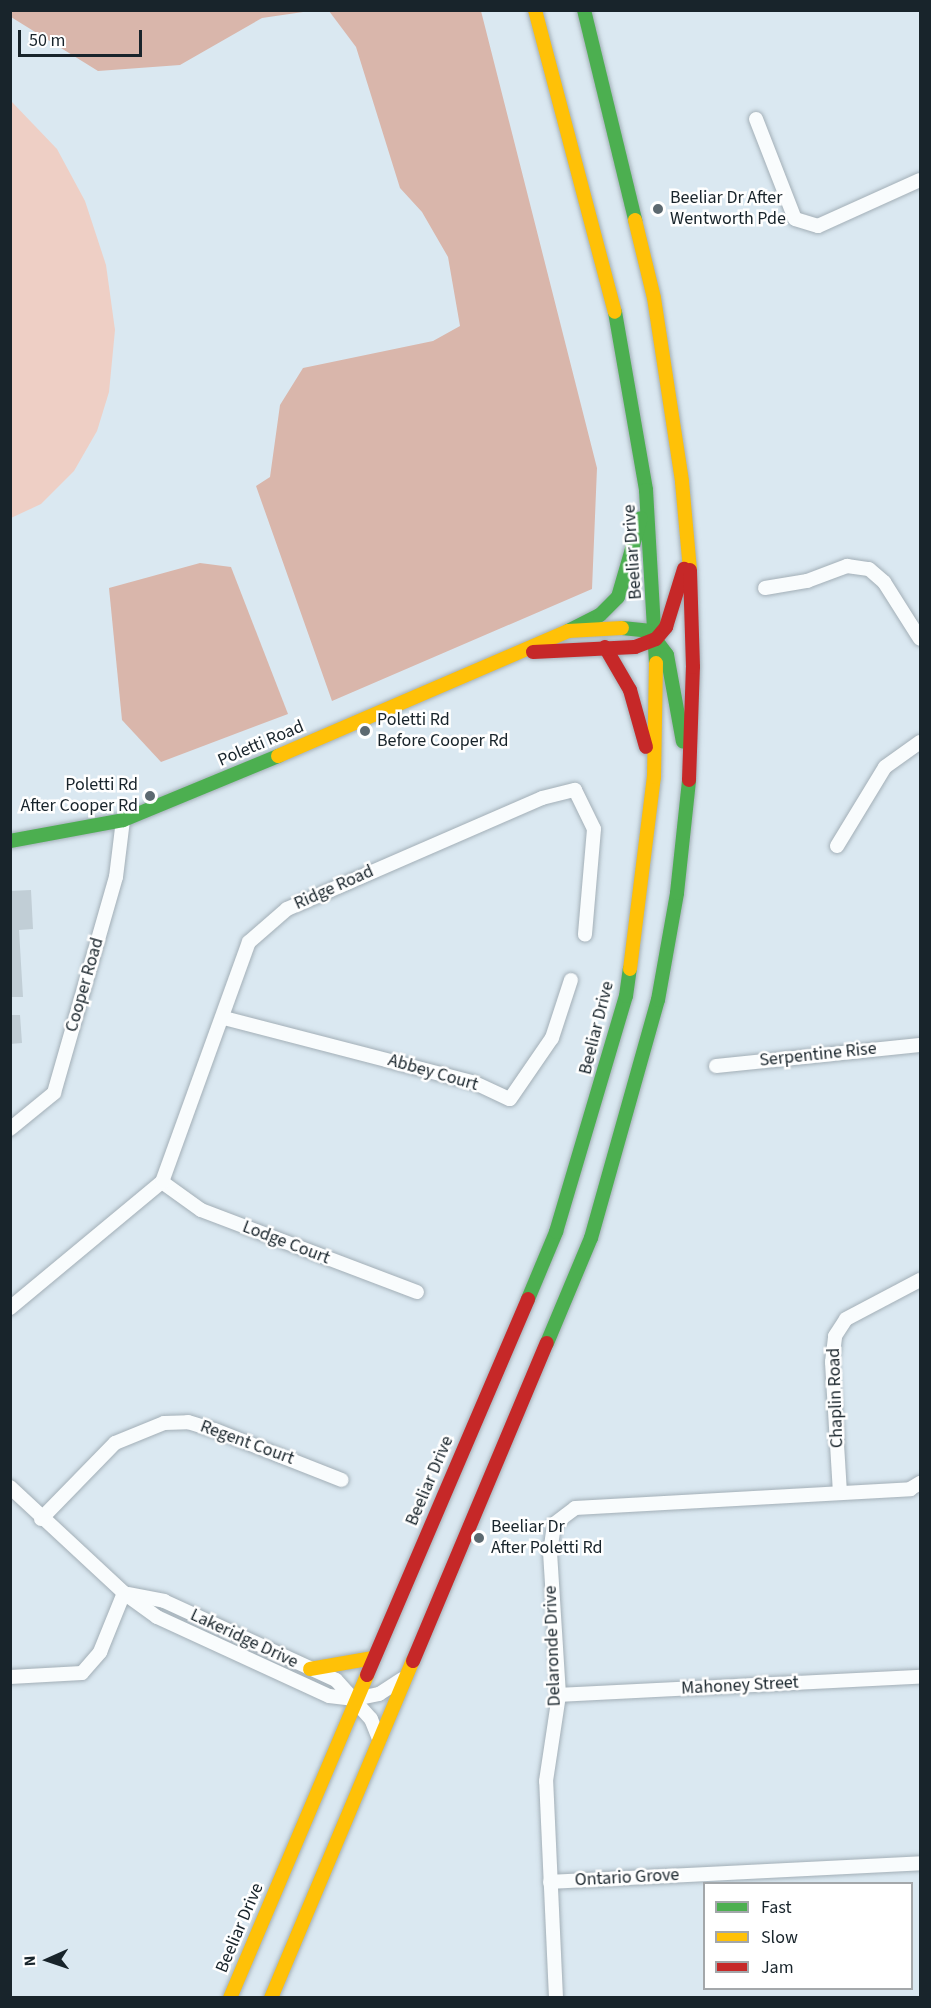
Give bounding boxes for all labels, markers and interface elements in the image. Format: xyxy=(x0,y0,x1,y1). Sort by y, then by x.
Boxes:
scale bar xyxy=(21,18,146,56)
text: 50 m xyxy=(29,28,65,53)
place label: Beeliar Dr After Wentworth Pde xyxy=(670,188,786,230)
marker: Beeliar Dr After Wentworth Pde xyxy=(651,202,665,216)
street label: Beeliar Drive xyxy=(619,504,647,600)
place label: Poletti Rd Before Cooper Rd xyxy=(377,710,509,752)
street label: Poletti Road xyxy=(215,716,307,772)
marker: Poletti Rd Before Cooper Rd xyxy=(358,724,372,738)
place label: Poletti Rd After Cooper Rd xyxy=(21,775,138,818)
marker: Poletti Rd After Cooper Rd xyxy=(143,789,157,803)
street label: Ridge Road xyxy=(291,861,377,915)
street label: Cooper Road xyxy=(61,935,109,1035)
street label: Beeliar Drive xyxy=(575,979,619,1077)
street label: Serpentine Rise xyxy=(758,1038,878,1072)
street label: Abbey Court xyxy=(385,1050,481,1096)
street label: Lodge Court xyxy=(239,1216,333,1270)
street label: Chaplin Road xyxy=(823,1348,849,1448)
street label: Regent Court xyxy=(197,1416,297,1470)
street label: Beeliar Drive xyxy=(401,1433,459,1529)
place label: Beeliar Dr After Poletti Rd xyxy=(491,1517,603,1559)
marker: Beeliar Dr After Poletti Rd xyxy=(472,1531,486,1545)
street label: Delaronde Drive xyxy=(540,1585,566,1707)
street label: Lakeridge Drive xyxy=(187,1605,301,1673)
street label: Mahoney Street xyxy=(681,1672,799,1700)
street label: Ontario Grove xyxy=(574,1864,680,1892)
street label: Beeliar Drive xyxy=(211,1880,269,1976)
legend xyxy=(703,1882,913,1990)
text: Fast xyxy=(761,1895,792,1920)
text: Slow xyxy=(761,1925,798,1950)
north arrow xyxy=(18,1930,78,1990)
text: N xyxy=(19,1955,41,1967)
text: Jam xyxy=(761,1955,794,1980)

